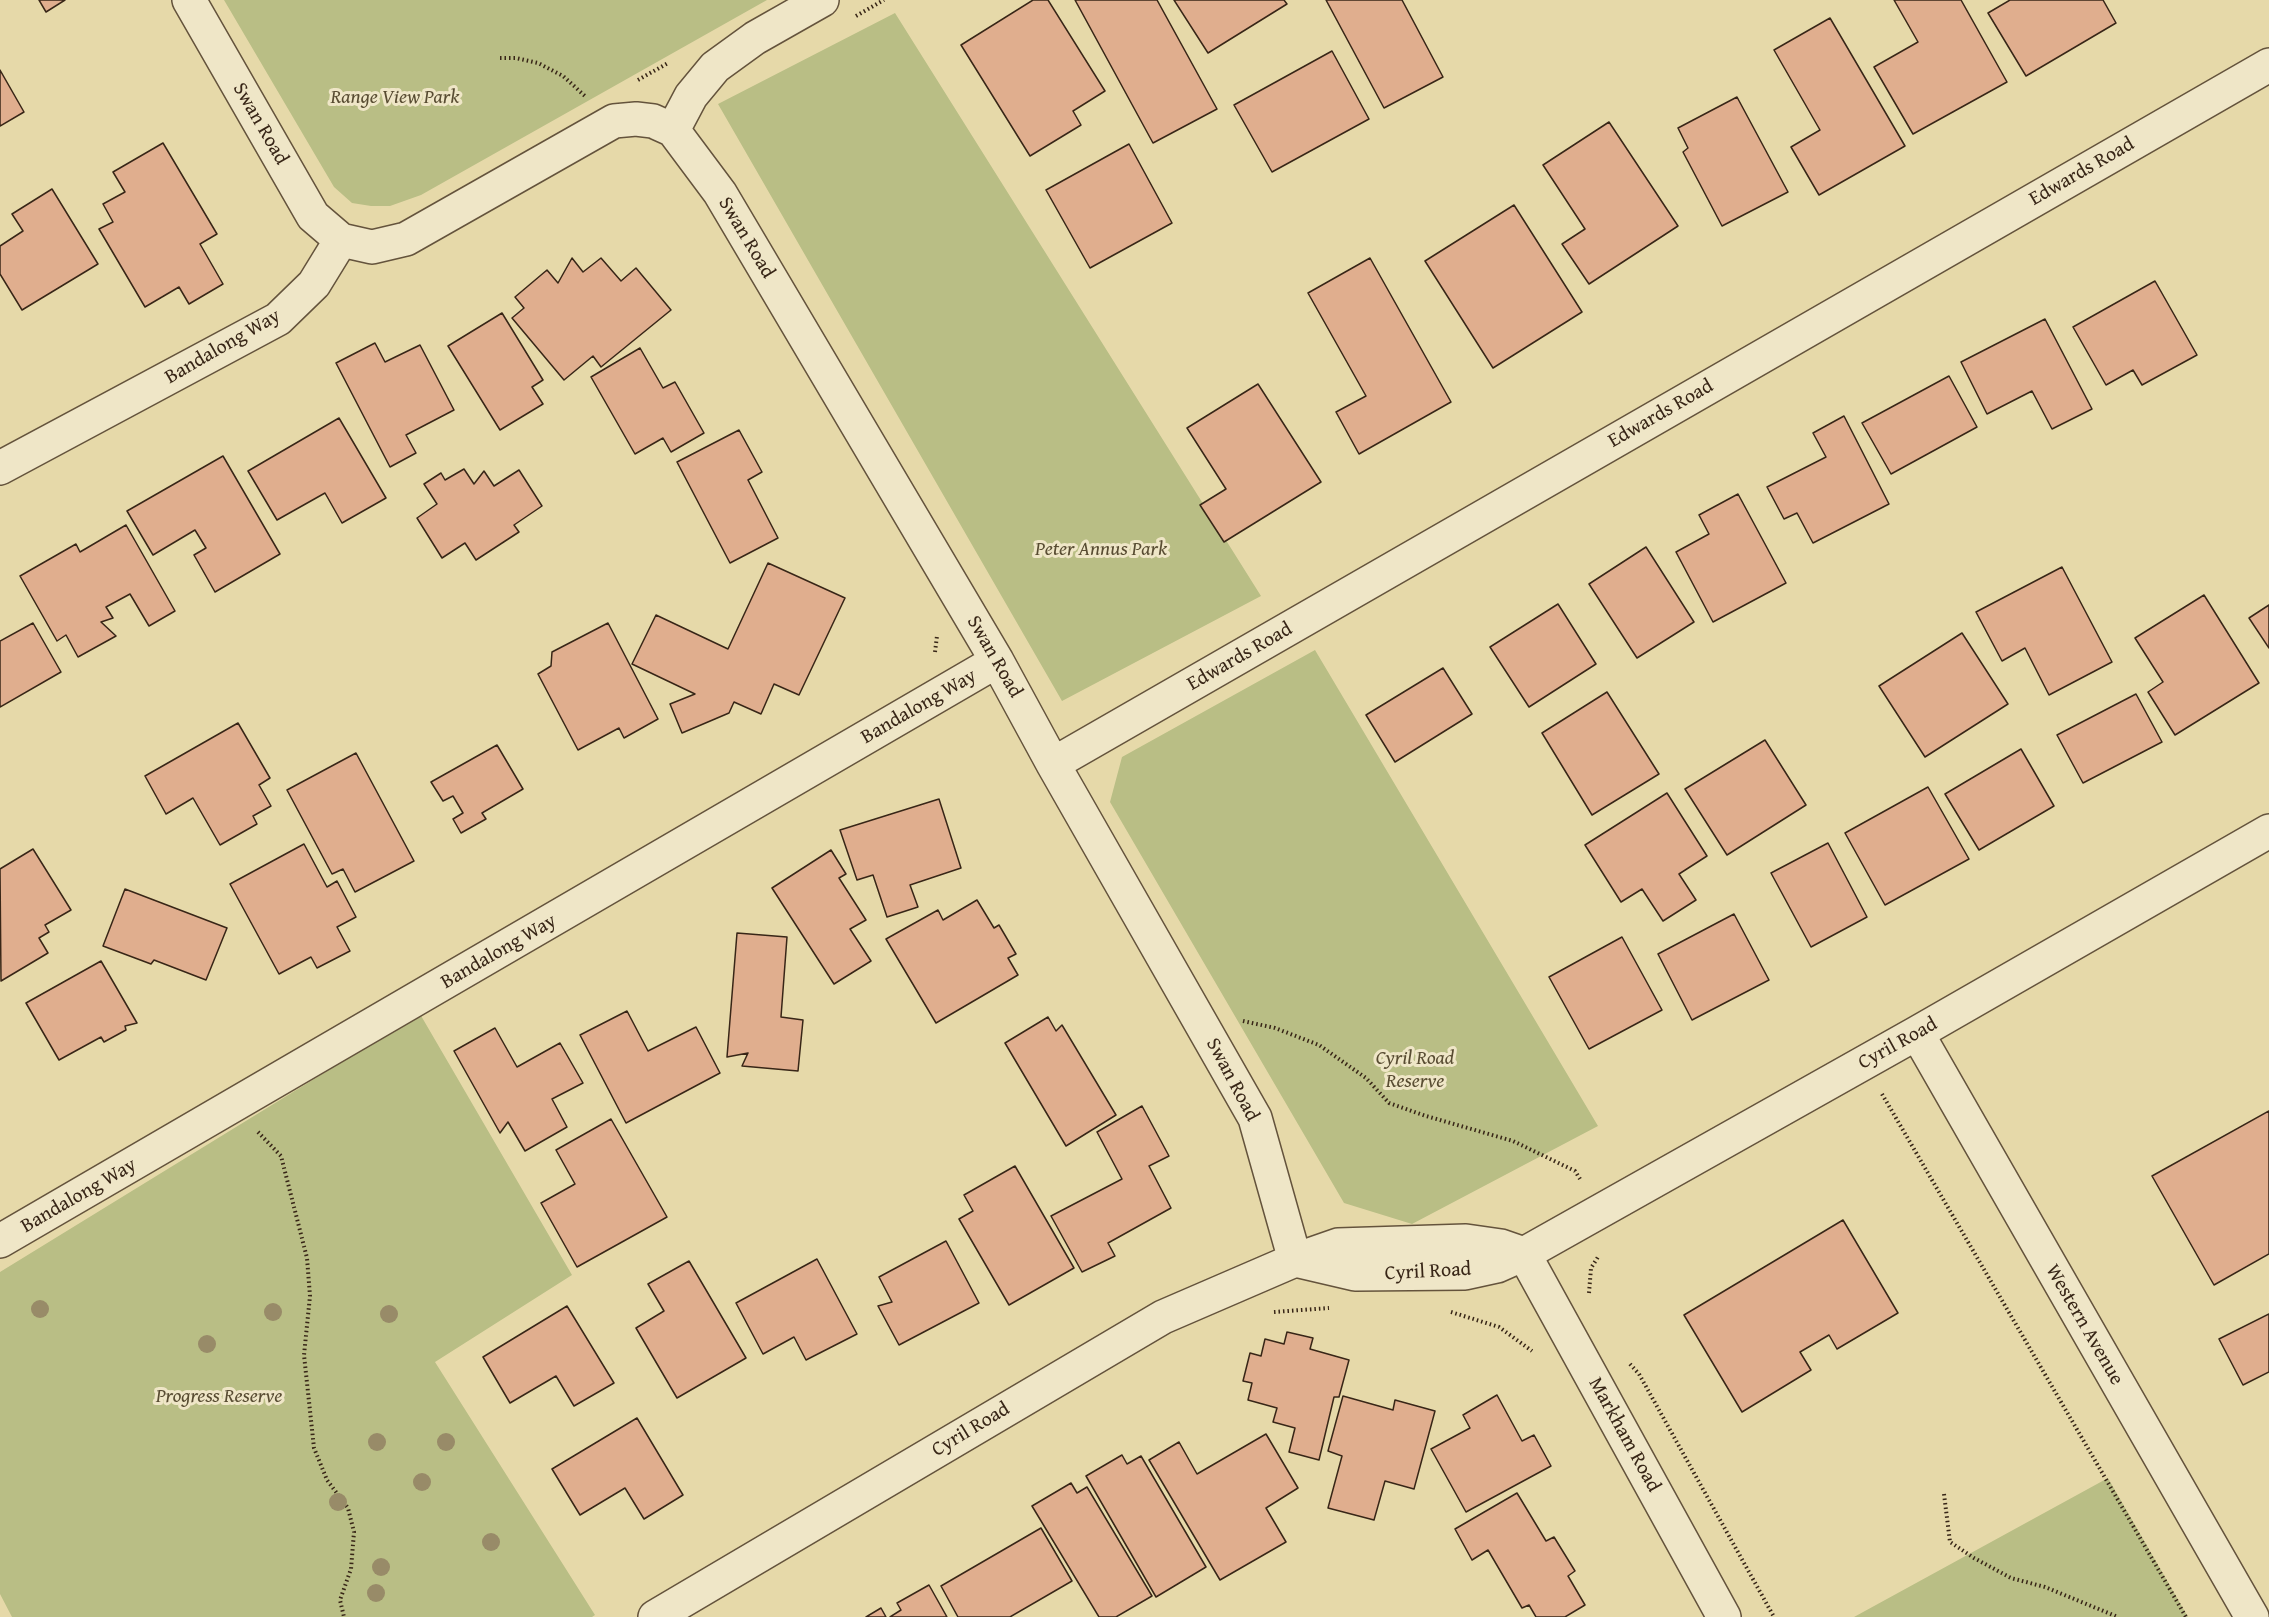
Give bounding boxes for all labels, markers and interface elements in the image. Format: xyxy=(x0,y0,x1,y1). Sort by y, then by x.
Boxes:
street label: Swan Road xyxy=(227,79,293,169)
park label: Range View Park xyxy=(331,86,459,110)
street label: Edwards Road xyxy=(2025,132,2139,212)
street label: Swan Road xyxy=(712,193,780,283)
street label: Bandalong Way xyxy=(161,304,285,390)
street label: Edwards Road xyxy=(1604,374,1718,454)
park label: Peter Annus Park xyxy=(1035,538,1167,562)
street label: Swan Road xyxy=(961,612,1027,702)
street label: Edwards Road xyxy=(1183,617,1297,697)
street label: Bandalong Way xyxy=(857,664,981,750)
street label: Bandalong Way xyxy=(437,909,561,995)
street label: Cyril Road xyxy=(1854,1013,1942,1075)
street label: Swan Road xyxy=(1200,1034,1264,1126)
park label: Cyril Road Reserve xyxy=(1376,1047,1454,1094)
street label: Bandalong Way xyxy=(17,1153,141,1239)
street label: Cyril Road xyxy=(1384,1258,1472,1286)
street label: Western Avenue xyxy=(2040,1260,2128,1390)
street label: Markham Road xyxy=(1583,1373,1665,1497)
park label: Progress Reserve xyxy=(156,1385,282,1409)
street label: Cyril Road xyxy=(928,1397,1014,1463)

